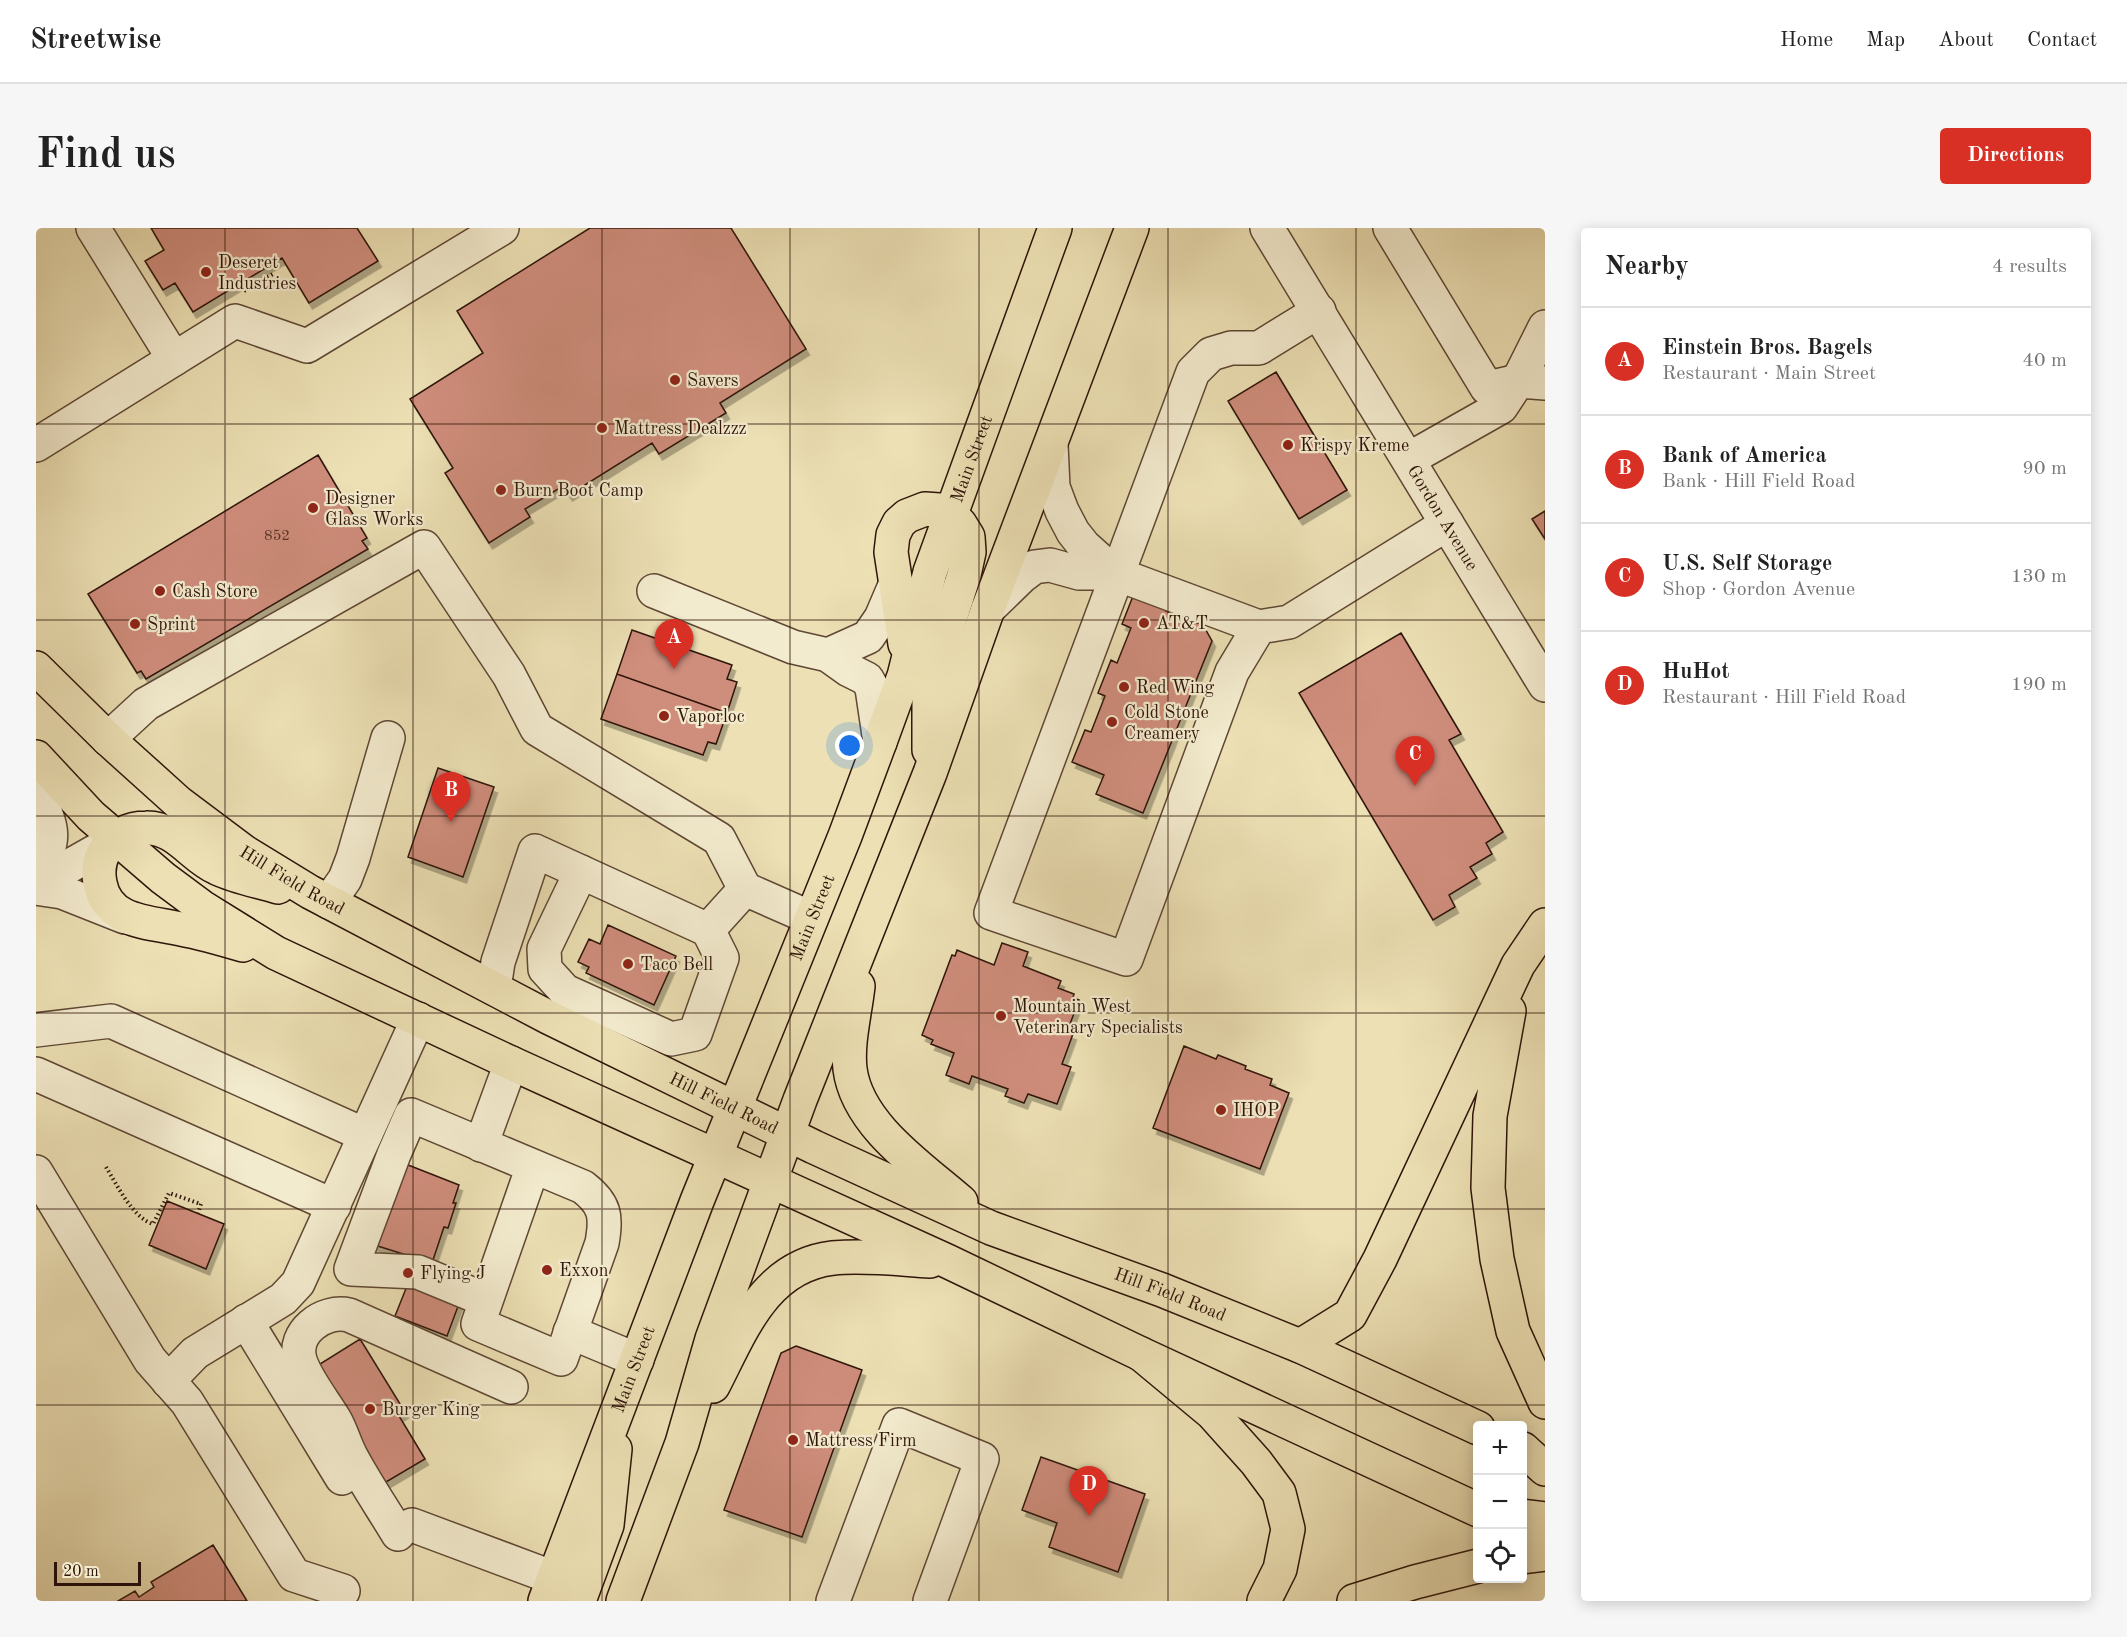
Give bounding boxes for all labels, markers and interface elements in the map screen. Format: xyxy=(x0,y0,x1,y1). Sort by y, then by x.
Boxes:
text: Streetwise xyxy=(30,27,162,55)
text: Home xyxy=(1780,30,1833,51)
text: Map xyxy=(1866,30,1905,51)
text: About xyxy=(1938,30,1994,51)
text: Contact xyxy=(2027,30,2097,51)
button: Directions xyxy=(1940,128,2091,184)
text: Find us xyxy=(36,135,175,177)
place label: Deseret Industries xyxy=(218,254,296,293)
text: Nearby xyxy=(1605,254,1689,280)
text: 4 results xyxy=(1992,257,2067,277)
marker: Deseret Industries xyxy=(199,265,213,279)
text: Einstein Bros. Bagels xyxy=(1662,337,1872,359)
text: A xyxy=(1617,351,1632,371)
text: 40 m xyxy=(2022,351,2067,371)
text: Restaurant · Main Street xyxy=(1662,364,1876,384)
place label: Savers xyxy=(687,372,739,390)
marker: Savers xyxy=(668,373,682,387)
street label: Main Street xyxy=(948,413,996,505)
place label: Mattress Dealzzz xyxy=(614,420,747,438)
marker: Mattress Dealzzz xyxy=(595,421,609,435)
place label: Krispy Kreme xyxy=(1300,437,1409,455)
marker: Krispy Kreme xyxy=(1281,438,1295,452)
text: Bank of America xyxy=(1662,445,1827,467)
text: B xyxy=(1617,459,1632,479)
text: 90 m xyxy=(2022,459,2067,479)
street label: Gordon Avenue xyxy=(1404,462,1481,574)
text: Bank · Hill Field Road xyxy=(1662,472,1855,492)
place label: Burn Boot Camp xyxy=(513,482,643,500)
marker: Burn Boot Camp xyxy=(494,483,508,497)
place label: Designer Glass Works xyxy=(325,490,424,529)
marker: Designer Glass Works xyxy=(306,501,320,515)
house number: 852 xyxy=(264,529,290,544)
text: U.S. Self Storage xyxy=(1662,553,1832,575)
text: C xyxy=(1618,567,1631,587)
text: 130 m xyxy=(2011,567,2067,587)
text: Shop · Gordon Avenue xyxy=(1662,580,1855,600)
place label: Cash Store xyxy=(172,583,258,601)
marker: Cash Store xyxy=(153,584,167,598)
place label: AT&T xyxy=(1156,615,1208,633)
place label: Sprint xyxy=(147,616,196,634)
marker: AT&T xyxy=(1137,616,1151,630)
marker: Sprint xyxy=(128,617,142,631)
pin: A xyxy=(654,620,694,669)
text: HuHot xyxy=(1662,661,1729,683)
text: D xyxy=(1617,675,1632,695)
text: 190 m xyxy=(2011,675,2067,695)
place label: Red Wing xyxy=(1136,679,1215,697)
marker: Red Wing xyxy=(1117,680,1131,694)
text: Restaurant · Hill Field Road xyxy=(1662,688,1906,708)
place label: Cold Stone Creamery xyxy=(1124,704,1209,743)
place label: Vaporloc xyxy=(676,708,745,726)
marker: Vaporloc xyxy=(657,709,671,723)
marker: Cold Stone Creamery xyxy=(1105,715,1119,729)
your location xyxy=(835,731,864,760)
pin: C xyxy=(1396,736,1434,786)
pin: B xyxy=(432,772,470,822)
street label: Hill Field Road xyxy=(236,843,347,919)
street label: Main Street xyxy=(787,872,838,963)
place label: Taco Bell xyxy=(640,956,713,974)
marker: Taco Bell xyxy=(621,957,635,971)
place label: Mountain West Veterinary Specialists xyxy=(1013,998,1183,1037)
marker: Mountain West Veterinary Specialists xyxy=(994,1009,1008,1023)
street label: Hill Field Road xyxy=(666,1070,781,1138)
place label: IHOP xyxy=(1233,1102,1279,1120)
marker: IHOP xyxy=(1214,1103,1228,1117)
place label: Exxon xyxy=(559,1262,609,1280)
marker: Exxon xyxy=(540,1263,554,1277)
place label: Flying J xyxy=(420,1265,486,1283)
street label: Hill Field Road xyxy=(1112,1265,1229,1325)
marker: Flying J xyxy=(401,1266,415,1280)
street label: Main Street xyxy=(609,1324,659,1415)
place label: Burger King xyxy=(382,1401,480,1419)
marker: Burger King xyxy=(363,1402,377,1416)
map controls xyxy=(1473,1421,1527,1583)
button: + xyxy=(1473,1421,1527,1475)
place label: Mattress Firm xyxy=(805,1432,917,1450)
marker: Mattress Firm xyxy=(786,1433,800,1447)
pin: D xyxy=(1070,1466,1108,1516)
button: − xyxy=(1473,1475,1527,1529)
button: locate xyxy=(1473,1529,1527,1583)
scale bar xyxy=(54,1559,141,1586)
text: 20 m xyxy=(63,1564,99,1580)

